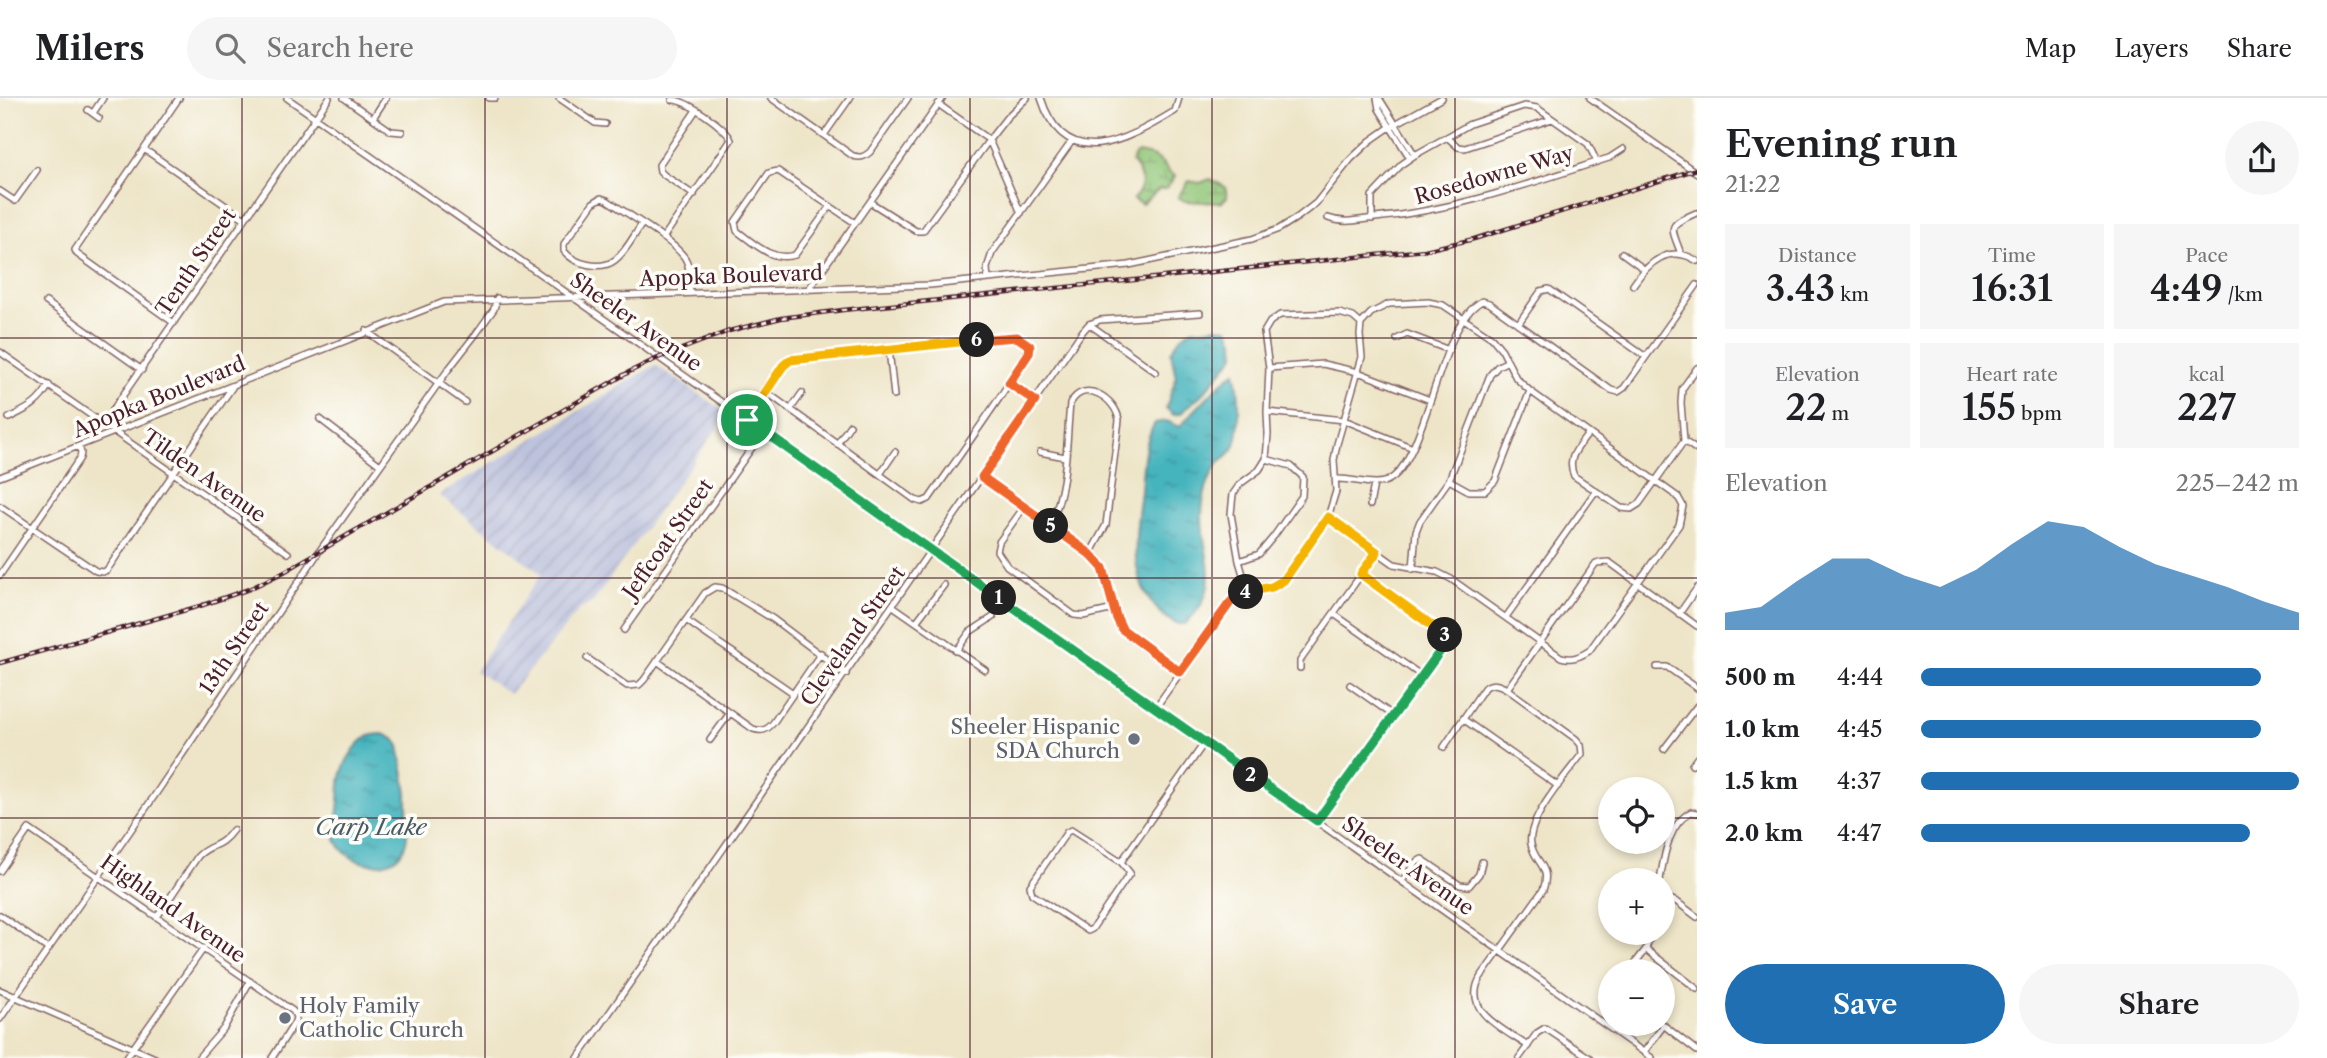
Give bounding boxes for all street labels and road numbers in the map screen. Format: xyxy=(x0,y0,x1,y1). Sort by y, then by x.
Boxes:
street label: Rosedowne Way xyxy=(1411,140,1577,209)
street label: Tenth Street xyxy=(150,203,241,320)
street label: Apopka Boulevard xyxy=(638,260,823,291)
street label: Sheeler Avenue xyxy=(566,267,707,376)
street label: Apopka Boulevard xyxy=(68,350,249,443)
street label: Tilden Avenue xyxy=(138,424,271,527)
street label: Jeffcoat Street xyxy=(615,473,718,606)
street label: Cleveland Street xyxy=(795,561,910,710)
street label: 13th Street xyxy=(194,596,274,699)
street label: Sheeler Avenue xyxy=(1338,811,1479,920)
street label: Highland Avenue xyxy=(96,849,251,968)

